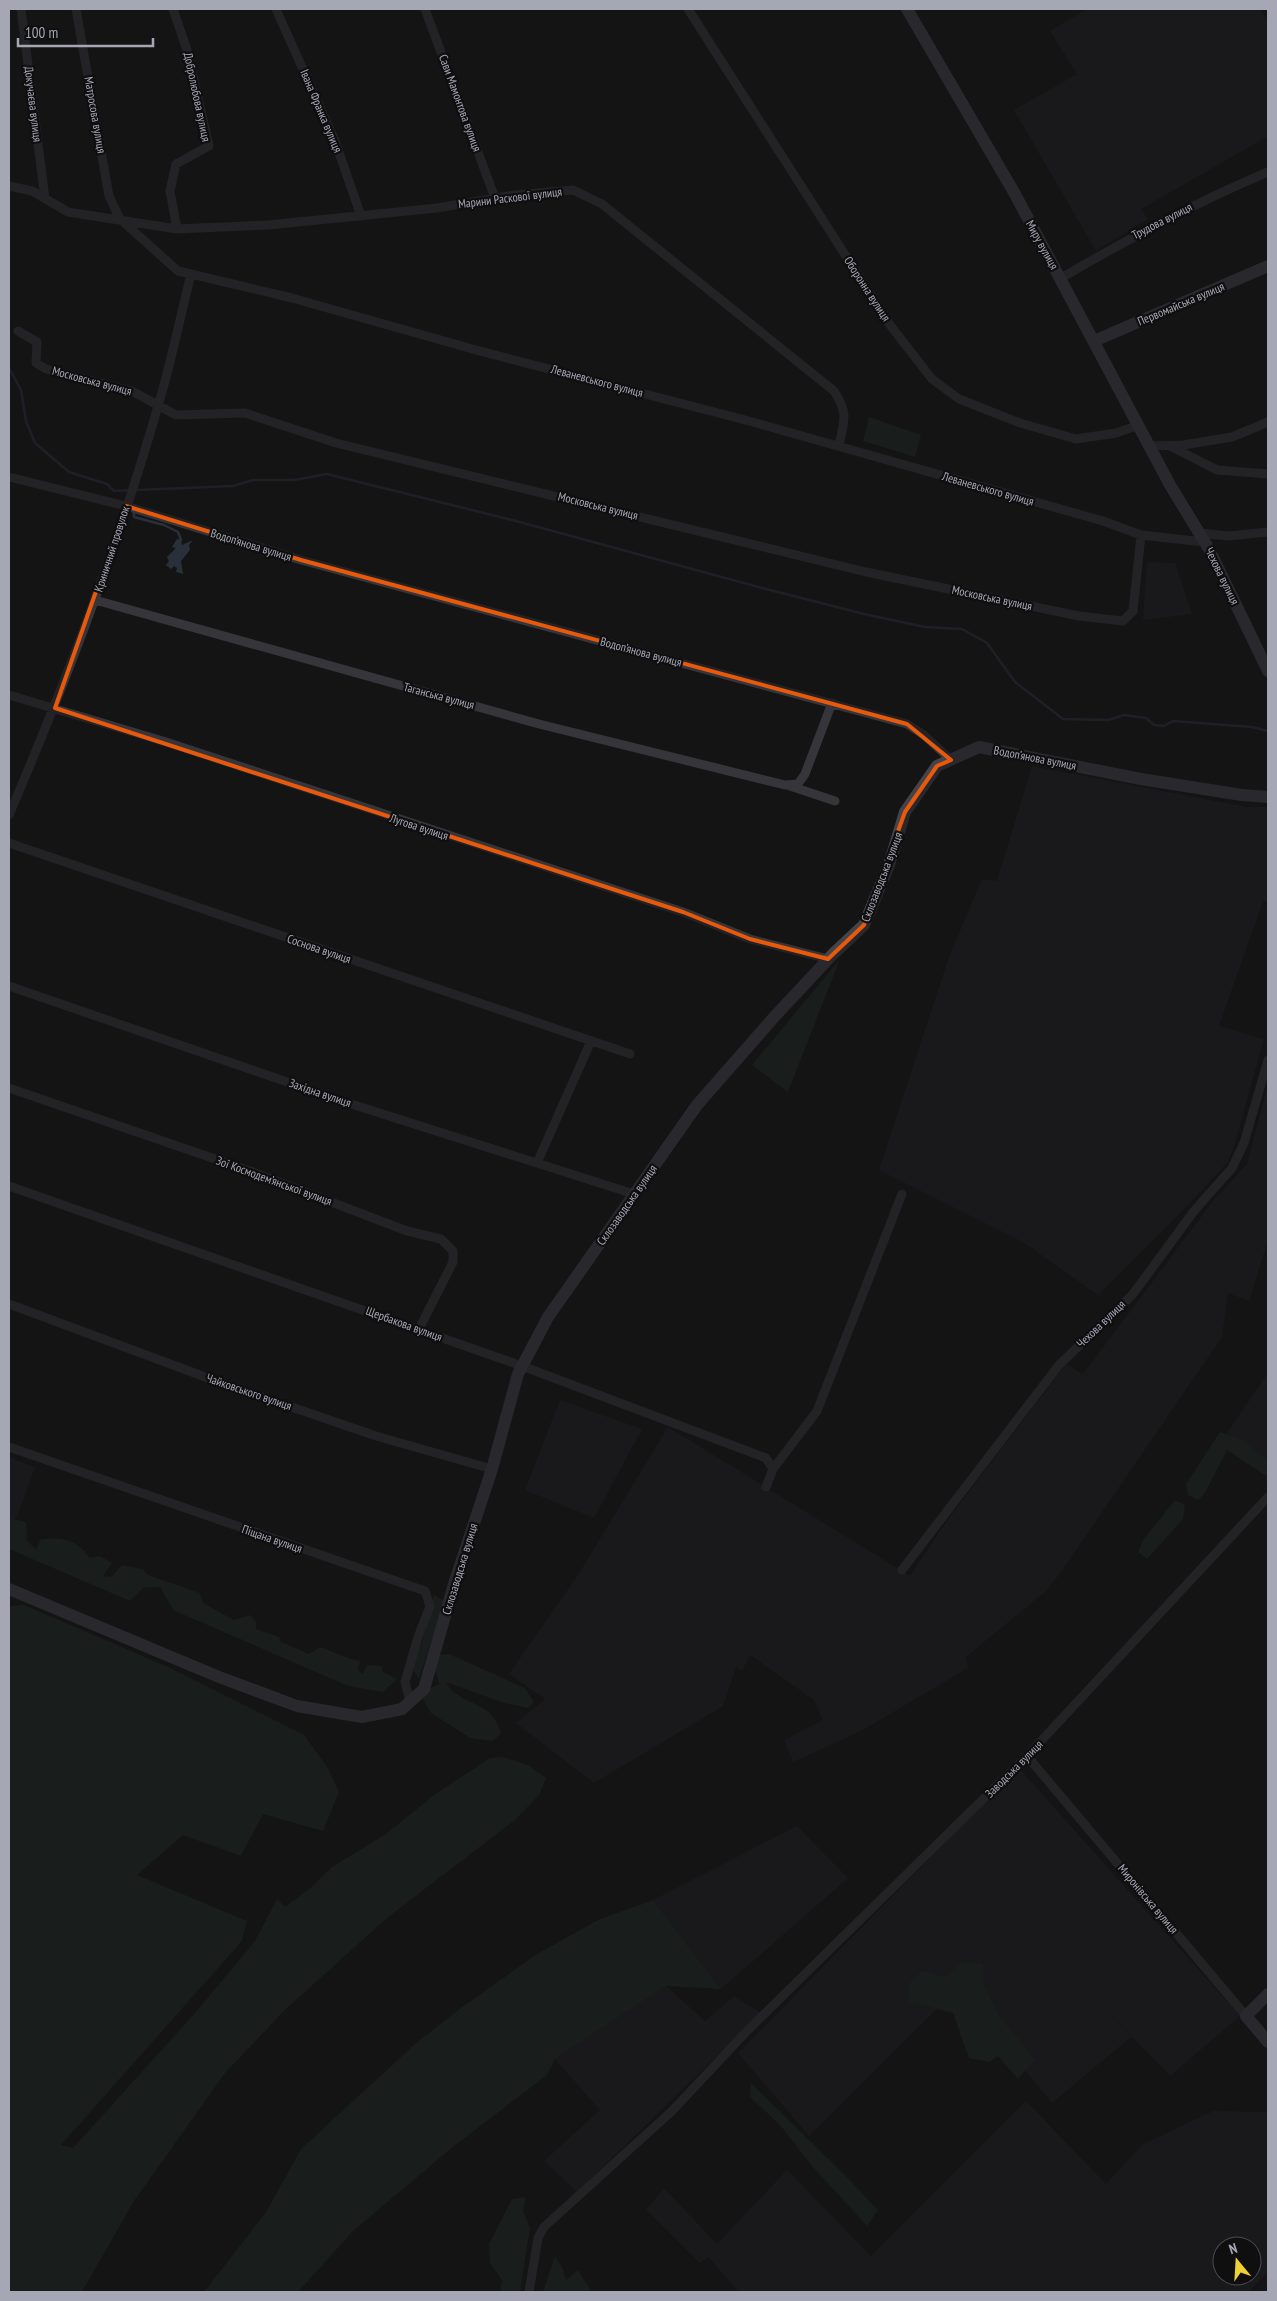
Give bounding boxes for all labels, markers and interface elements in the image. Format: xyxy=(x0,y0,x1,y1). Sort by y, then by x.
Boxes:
scale bar xyxy=(18,15,152,47)
text: 100 m xyxy=(25,23,58,42)
street label: Добролюбова вулиця xyxy=(181,51,214,143)
street label: Сави Мамонтова вулиця xyxy=(436,52,485,154)
street label: Докучаєва вулиця xyxy=(21,65,46,143)
street label: Івана Франка вулиця xyxy=(297,67,346,155)
street label: Матросова вулиця xyxy=(81,75,110,155)
street label: Марини Раскової вулиця xyxy=(457,184,563,211)
street label: Трудова вулиця xyxy=(1129,199,1195,242)
street label: Миру вулиця xyxy=(1023,217,1062,272)
street label: Оборонна вулиця xyxy=(841,253,894,324)
street label: Первомайська вулиця xyxy=(1135,278,1227,329)
street label: Леваневського вулиця xyxy=(549,361,645,400)
street label: Московська вулиця xyxy=(51,363,134,398)
street label: Леваневського вулиця xyxy=(940,468,1036,509)
street label: Московська вулиця xyxy=(557,488,640,523)
street label: Криничний провулок xyxy=(91,504,133,594)
street label: Водоп’янова вулиця xyxy=(209,525,294,564)
street label: Чехова вулиця xyxy=(1202,545,1243,607)
street label: Московська вулиця xyxy=(951,582,1034,613)
street label: Водоп’янова вулиця xyxy=(599,633,684,670)
street label: Таганська вулиця xyxy=(402,679,477,712)
street label: Водоп’янова вулиця xyxy=(993,742,1078,773)
street label: Лугова вулиця xyxy=(387,810,451,843)
street label: Склозаводська вулиця xyxy=(858,830,906,924)
street label: Соснова вулиця xyxy=(285,931,353,967)
street label: Західна вулиця xyxy=(287,1075,354,1110)
street label: Зої Космодем’янської вулиця xyxy=(214,1153,335,1209)
street label: Склозаводська вулиця xyxy=(593,1161,660,1248)
street label: Чехова вулиця xyxy=(1073,1296,1128,1351)
street label: Щербакова вулиця xyxy=(364,1303,445,1344)
street label: Чайковського вулиця xyxy=(204,1370,294,1413)
street label: Піщана вулиця xyxy=(240,1521,305,1556)
street label: Склозаводська вулиця xyxy=(438,1521,481,1616)
street label: Заводська вулиця xyxy=(982,1736,1046,1801)
street label: Миронівська вулиця xyxy=(1115,1861,1182,1937)
north arrow xyxy=(1212,2236,1262,2286)
text: N xyxy=(1227,2239,1239,2258)

